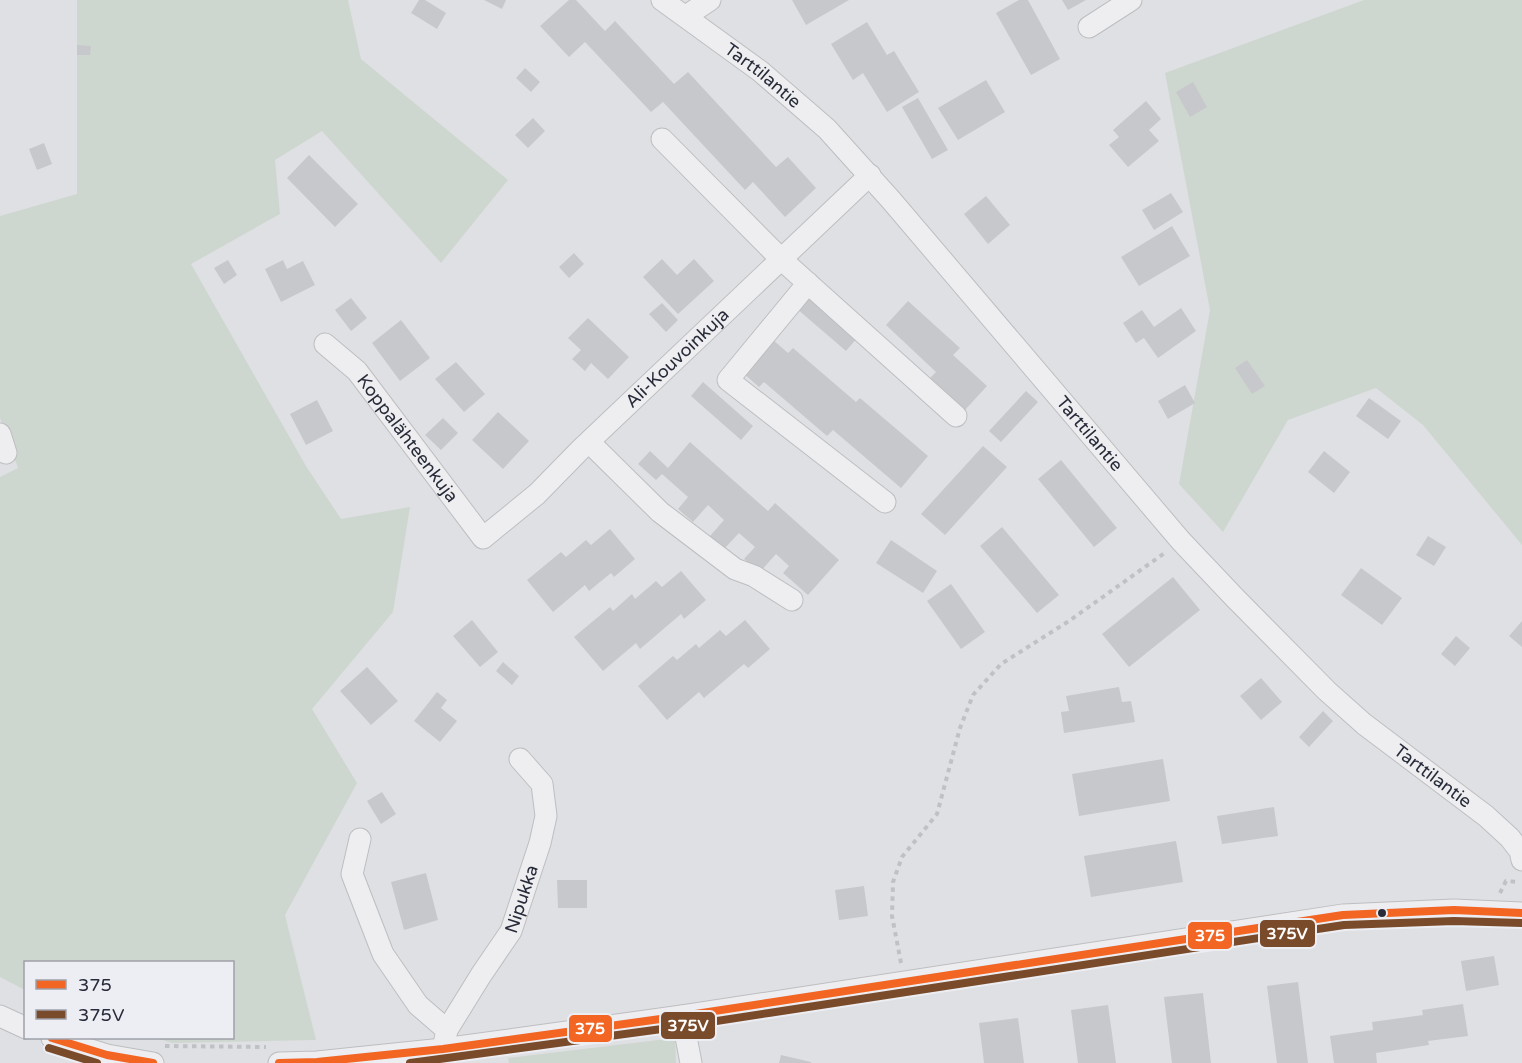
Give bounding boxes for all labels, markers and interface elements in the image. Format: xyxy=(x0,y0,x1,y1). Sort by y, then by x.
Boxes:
street label: Tarttilantie xyxy=(720,38,806,113)
street label: Ali-Kouvoinkuja xyxy=(621,304,734,412)
street label: Koppalähteenkuja xyxy=(352,370,463,507)
street label: Tarttilantie xyxy=(1052,392,1128,476)
street label: Tarttilantie xyxy=(1390,740,1476,812)
street label: Nipukka xyxy=(500,862,543,936)
unlabelled marker xyxy=(1376,907,1388,919)
line badge: 375V xyxy=(1259,919,1316,948)
line badge: 375 xyxy=(1187,921,1233,950)
text: 375V xyxy=(1266,924,1309,944)
text: 375 xyxy=(1195,926,1225,946)
legend xyxy=(24,961,234,1039)
text: 375 xyxy=(78,974,112,996)
text: 375V xyxy=(78,1004,125,1026)
line badge: 375V xyxy=(660,1011,716,1040)
line badge: 375 xyxy=(568,1014,613,1043)
text: 375V xyxy=(667,1016,710,1036)
text: 375 xyxy=(575,1019,605,1039)

